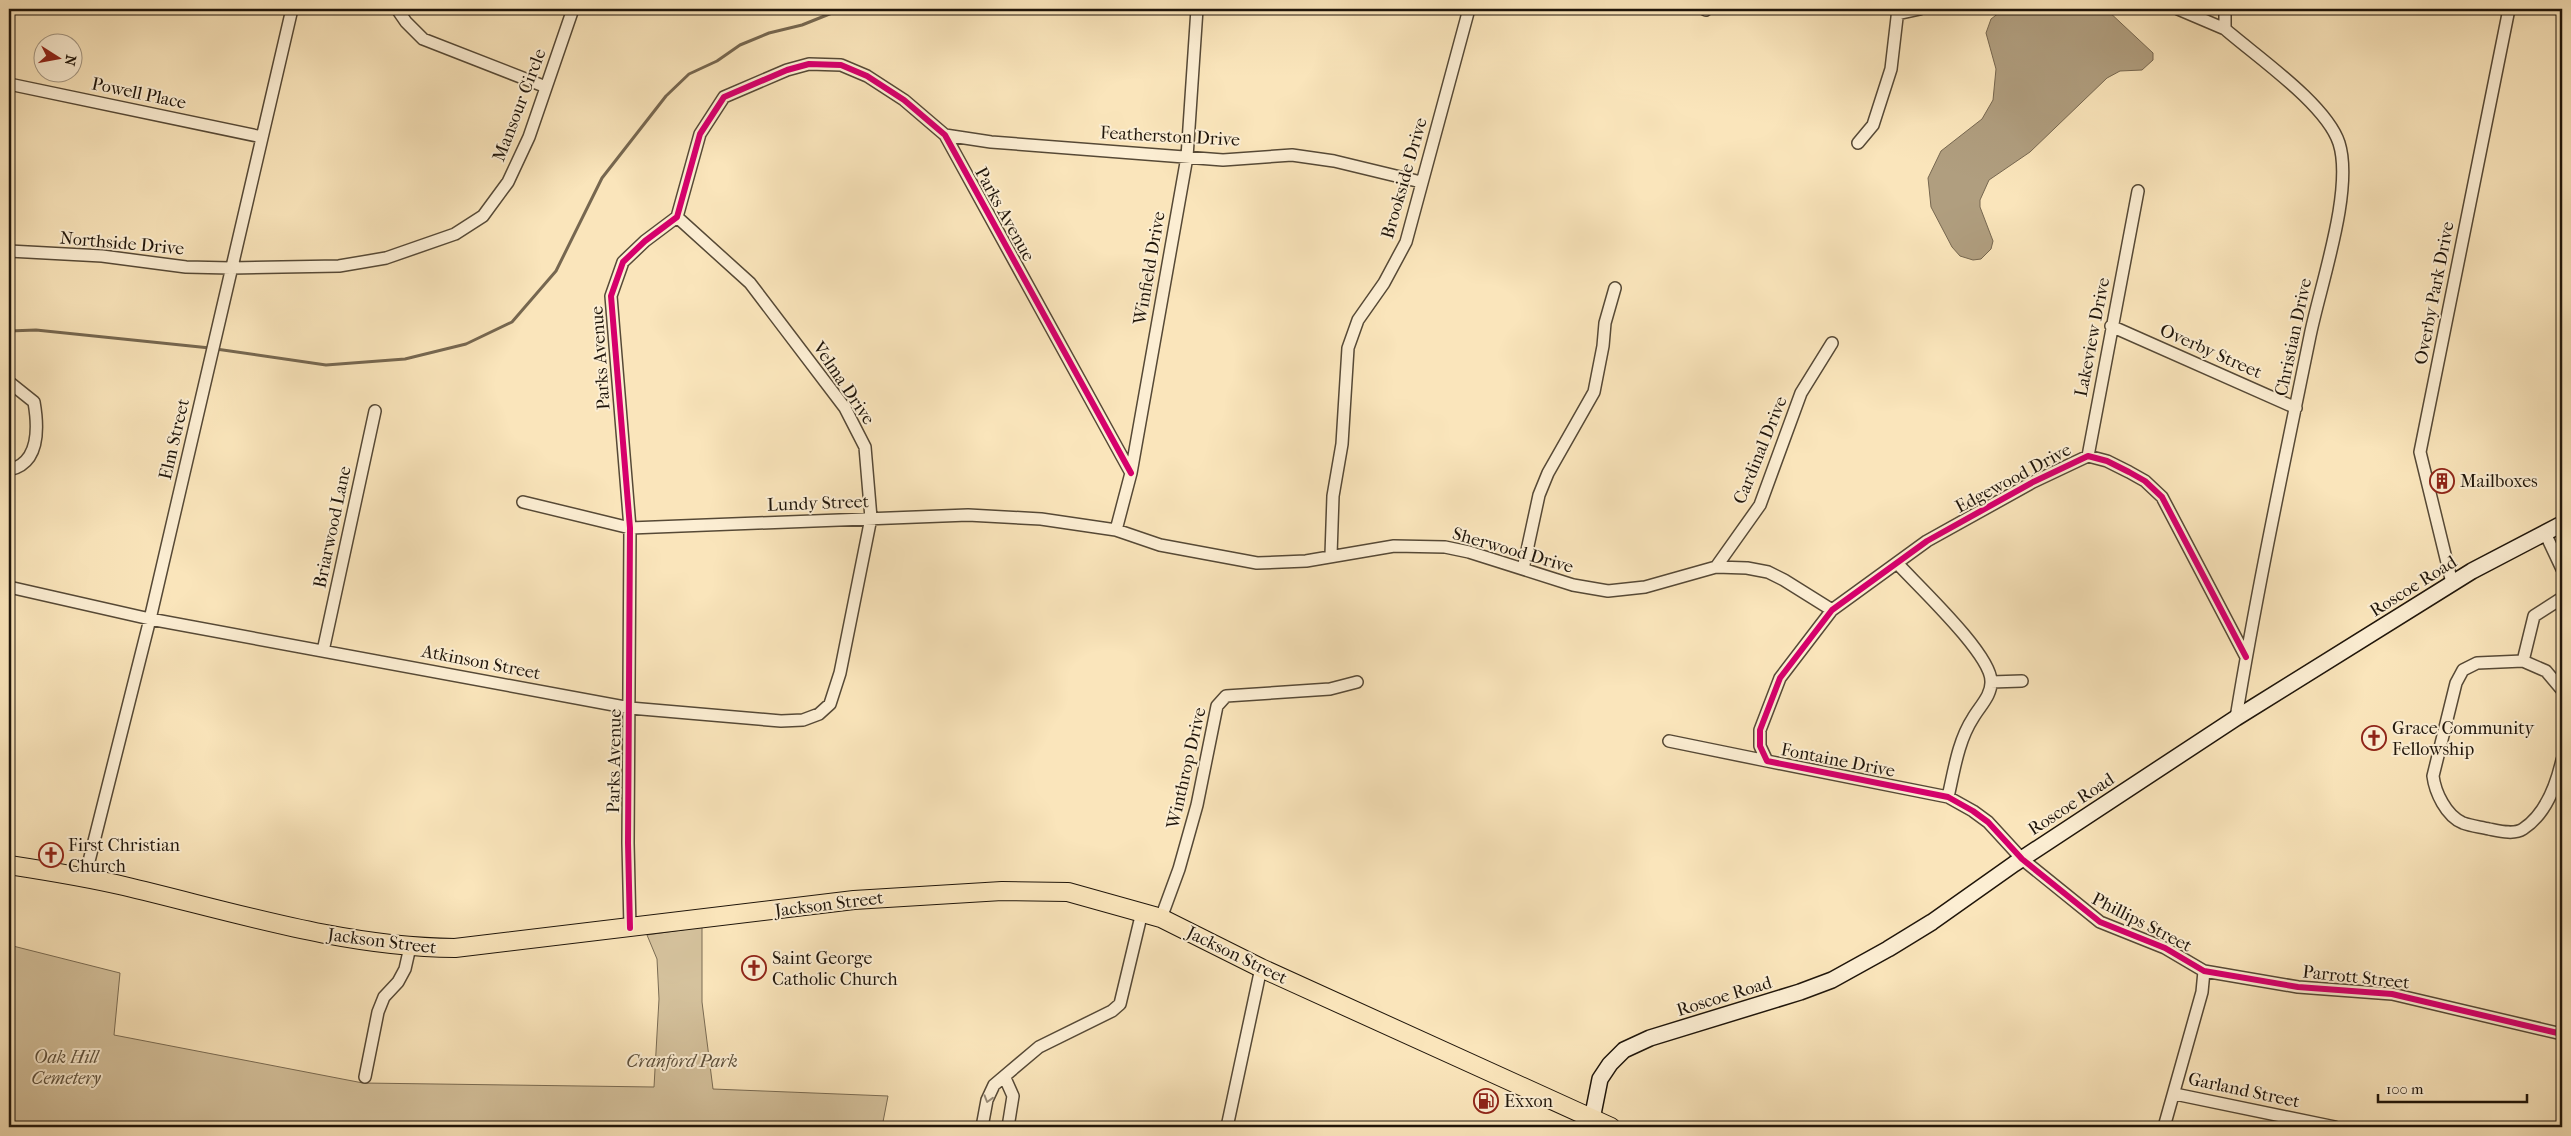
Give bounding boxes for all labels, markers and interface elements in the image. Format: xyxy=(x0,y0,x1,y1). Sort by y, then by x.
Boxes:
north arrow xyxy=(32,32,82,82)
street label: Mansour Circle xyxy=(488,46,551,165)
text: N xyxy=(61,54,80,68)
street label: Powell Place xyxy=(90,73,188,114)
street label: Brookside Drive xyxy=(1377,115,1432,241)
street label: Featherston Drive xyxy=(1099,122,1241,151)
street label: Parks Avenue xyxy=(970,164,1039,265)
street label: Winfield Drive xyxy=(1129,210,1170,327)
street label: Overby Park Drive xyxy=(2410,220,2459,366)
street label: Northside Drive xyxy=(59,228,185,259)
street label: Lakeview Drive xyxy=(2071,276,2114,399)
street label: Christian Drive xyxy=(2271,276,2316,398)
street label: Parks Avenue xyxy=(586,305,615,411)
street label: Overby Street xyxy=(2157,320,2266,384)
street label: Velma Drive xyxy=(808,337,879,429)
street label: Cardinal Drive xyxy=(1729,393,1792,507)
street label: Elm Street xyxy=(155,396,194,482)
street label: Edgewood Drive xyxy=(1952,439,2075,518)
street label: Briarwood Lane xyxy=(309,464,356,590)
building icon: Mailboxes xyxy=(2429,468,2455,494)
place label: Mailboxes xyxy=(2460,471,2538,492)
street label: Lundy Street xyxy=(767,491,870,516)
street label: Sherwood Drive xyxy=(1450,523,1576,578)
street label: Roscoe Road xyxy=(2366,551,2461,621)
street label: Atkinson Street xyxy=(419,641,543,684)
street label: Winthrop Drive xyxy=(1162,705,1211,832)
street label: Parks Avenue xyxy=(603,709,626,813)
place label: Grace Community Fellowship xyxy=(2392,718,2536,760)
church icon: Grace Community Fellowship xyxy=(2361,725,2387,751)
street label: Fontaine Drive xyxy=(1779,739,1897,782)
street label: Roscoe Road xyxy=(2024,769,2118,840)
place label: First Christian Church xyxy=(68,835,180,877)
church icon: First Christian Church xyxy=(38,842,64,868)
street label: Jackson Street xyxy=(772,887,885,922)
street label: Phillips Street xyxy=(2088,888,2196,957)
street label: Jackson Street xyxy=(1181,921,1291,989)
street label: Jackson Street xyxy=(324,924,438,959)
place label: Saint George Catholic Church xyxy=(772,948,898,990)
church icon: Saint George Catholic Church xyxy=(741,955,767,981)
street label: Parrott Street xyxy=(2301,961,2411,994)
street label: Roscoe Road xyxy=(1674,972,1774,1021)
park label: Oak Hill Cemetery xyxy=(31,1047,101,1089)
park label: Cranford Park xyxy=(626,1051,738,1072)
street label: Garland Street xyxy=(2186,1068,2302,1113)
scale bar xyxy=(2378,1071,2527,1103)
text: 100 m xyxy=(2386,1080,2424,1098)
fuel station icon: Exxon xyxy=(1473,1088,1499,1114)
place label: Exxon xyxy=(1504,1091,1553,1112)
one-way arrow xyxy=(984,1095,994,1103)

